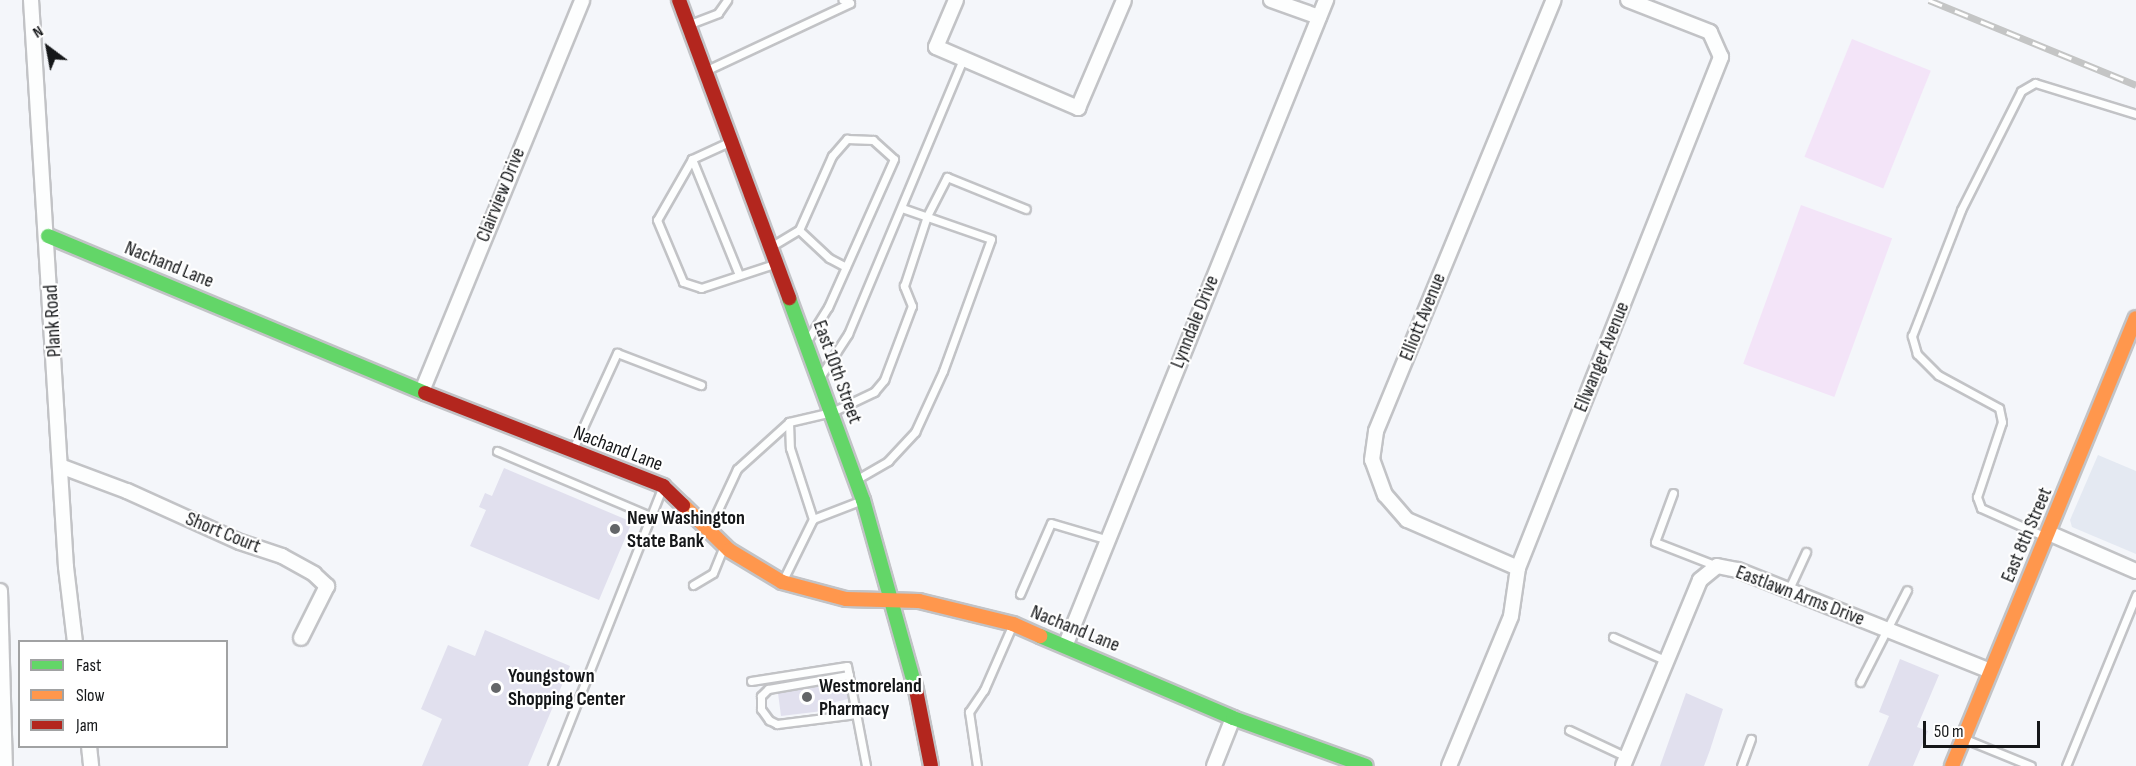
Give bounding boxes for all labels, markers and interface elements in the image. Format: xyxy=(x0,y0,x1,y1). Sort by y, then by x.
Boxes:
north arrow xyxy=(18,18,78,78)
text: N xyxy=(30,22,47,43)
street label: Clairview Drive xyxy=(471,144,531,246)
street label: Nachand Lane xyxy=(121,236,217,294)
street label: Elliott Avenue xyxy=(1395,270,1451,364)
street label: Lynndale Drive xyxy=(1166,272,1224,372)
street label: Plank Road xyxy=(39,284,67,358)
street label: Ellwanger Avenue xyxy=(1569,298,1635,416)
street label: East 10th Street xyxy=(807,317,867,427)
street label: Nachand Lane xyxy=(570,421,666,477)
street label: East 8th Street xyxy=(1996,484,2058,586)
place label: New Washington State Bank xyxy=(627,506,745,553)
street label: Short Court xyxy=(182,507,264,559)
marker: New Washington State Bank xyxy=(608,522,622,536)
street label: Eastlawn Arms Drive xyxy=(1732,560,1868,632)
street label: Nachand Lane xyxy=(1027,600,1123,658)
legend xyxy=(18,640,228,748)
text: Fast xyxy=(76,655,101,676)
place label: Youngstown Shopping Center xyxy=(508,664,625,711)
place label: Westmoreland Pharmacy xyxy=(819,674,922,721)
marker: Youngstown Shopping Center xyxy=(489,681,503,695)
text: Slow xyxy=(76,685,105,706)
marker: Westmoreland Pharmacy xyxy=(800,690,814,704)
scale bar xyxy=(1926,709,2043,747)
text: Jam xyxy=(76,715,98,736)
text: 50 m xyxy=(1934,721,1964,742)

